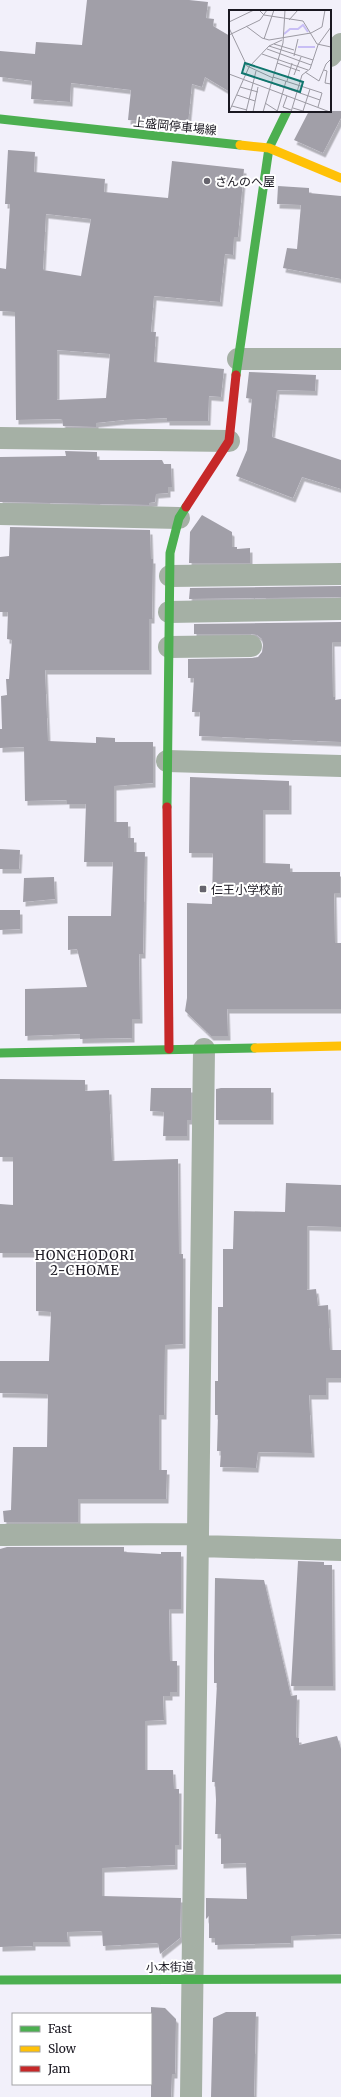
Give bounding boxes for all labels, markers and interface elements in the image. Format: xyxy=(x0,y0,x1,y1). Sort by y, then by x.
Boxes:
inset map xyxy=(229,10,331,112)
street label: 上盛岡停車場線 xyxy=(132,114,218,138)
place label: さんのへ屋 xyxy=(215,174,275,189)
marker: さんのへ屋 xyxy=(202,176,212,186)
place label: 仁王小学校前 xyxy=(211,882,283,897)
marker: 仁王小学校前 xyxy=(198,884,208,894)
district label: HONCHODORI 2-CHOME xyxy=(35,1247,135,1279)
street label: 小本街道 xyxy=(146,1959,194,1975)
legend xyxy=(12,2013,152,2085)
text: Fast xyxy=(48,2021,72,2036)
text: Slow xyxy=(48,2041,77,2056)
text: Jam xyxy=(47,2061,71,2076)

